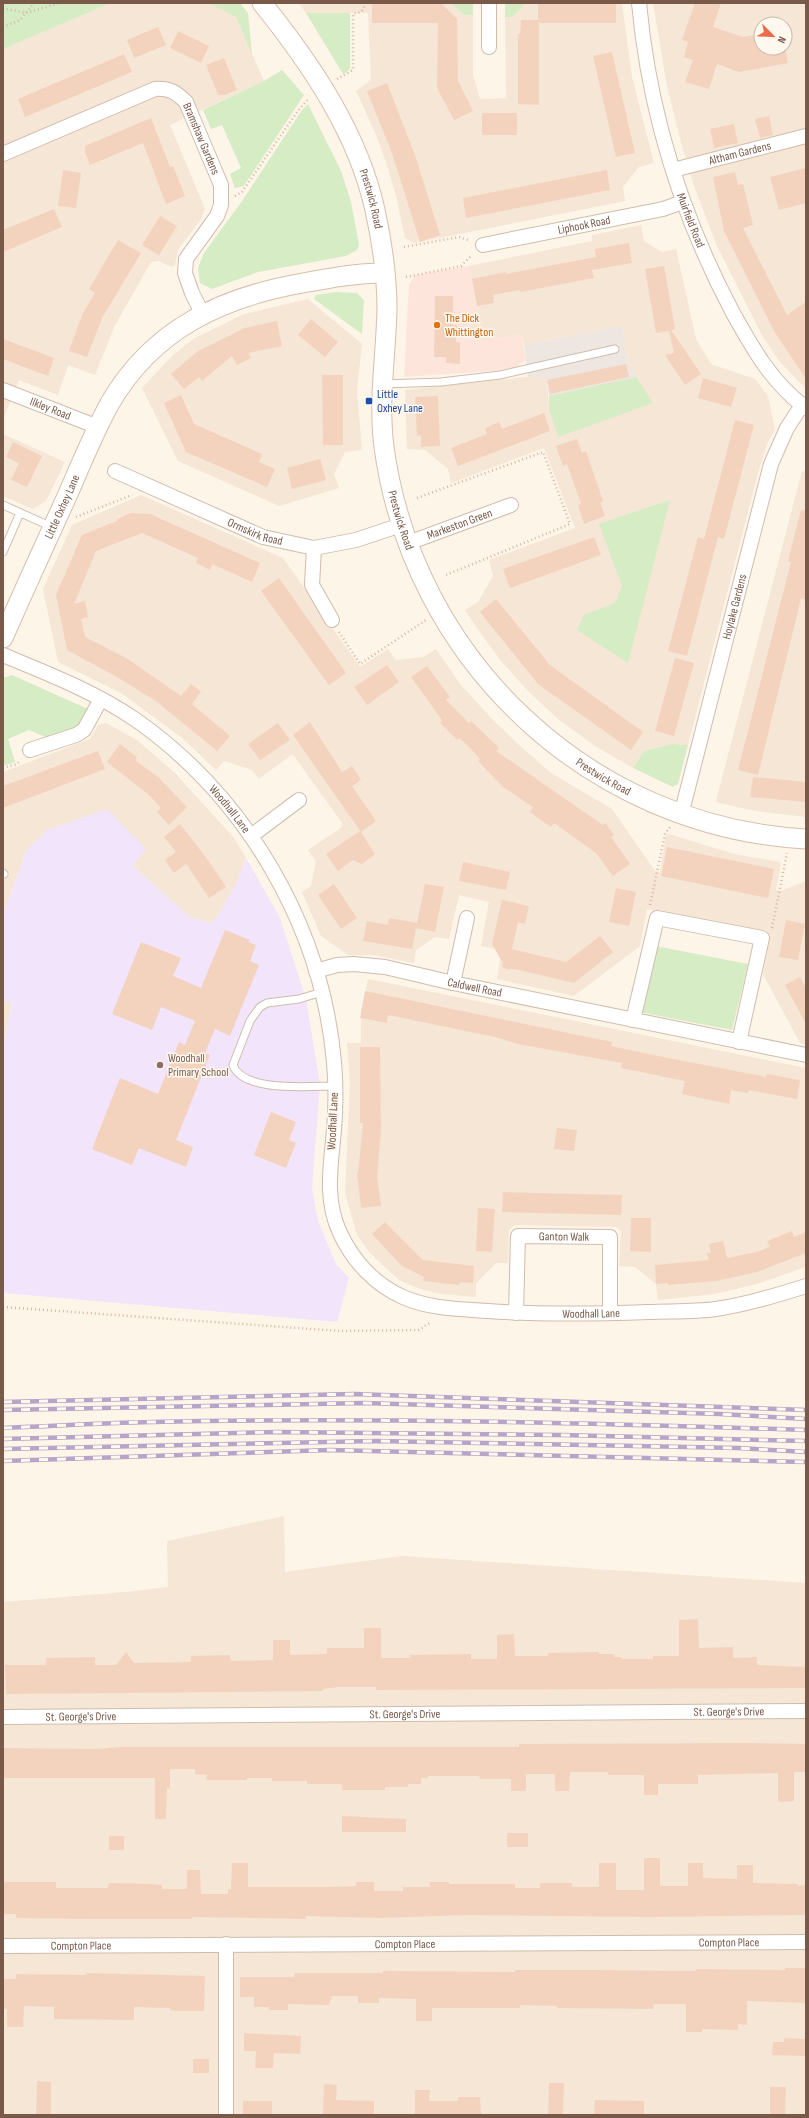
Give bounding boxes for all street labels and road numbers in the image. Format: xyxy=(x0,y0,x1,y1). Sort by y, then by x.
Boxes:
street label: Bramshaw Gardens xyxy=(180,100,223,177)
street label: Altham Gardens xyxy=(706,138,773,168)
street label: Prestwick Road xyxy=(356,167,386,230)
street label: Muirfield Road xyxy=(674,191,708,250)
street label: Liphook Road xyxy=(556,212,612,237)
street label: Ilkley Road xyxy=(28,394,73,423)
street label: Little Oxhey Lane xyxy=(41,472,83,541)
street label: Prestwick Road xyxy=(385,489,417,552)
street label: Markeston Green xyxy=(425,505,494,543)
street label: Ormskirk Road xyxy=(225,515,284,549)
street label: Hoylake Gardens xyxy=(719,573,750,641)
street label: Prestwick Road xyxy=(573,755,633,799)
street label: Woodhall Lane xyxy=(206,782,254,836)
street label: Caldwell Road xyxy=(446,974,503,1000)
street label: Woodhall Lane xyxy=(324,1092,342,1150)
street label: Ganton Walk xyxy=(539,1229,590,1244)
street label: Woodhall Lane xyxy=(562,1305,620,1321)
street label: St. George's Drive xyxy=(694,1704,765,1719)
street label: St. George's Drive xyxy=(370,1706,441,1722)
street label: St. George's Drive xyxy=(46,1709,117,1724)
street label: Compton Place xyxy=(699,1935,759,1950)
street label: Compton Place xyxy=(375,1936,435,1952)
street label: Compton Place xyxy=(51,1938,111,1953)

